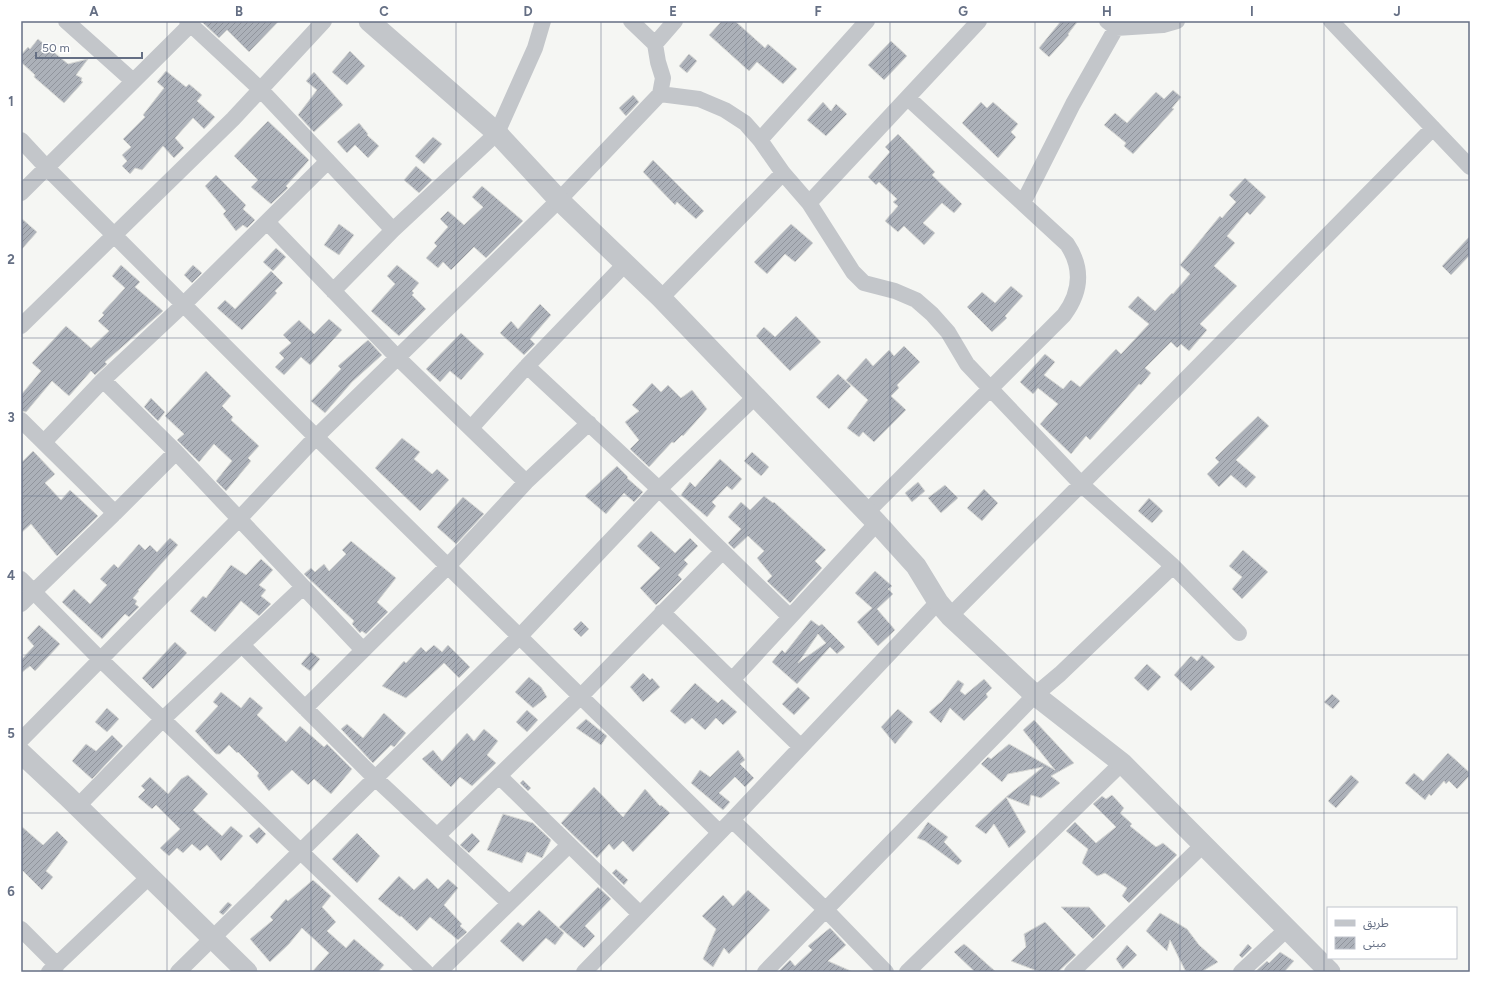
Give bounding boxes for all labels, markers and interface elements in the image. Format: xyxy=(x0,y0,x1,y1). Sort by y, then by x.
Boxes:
text: A xyxy=(89,4,99,19)
text: B xyxy=(235,4,243,19)
text: C xyxy=(379,4,389,19)
text: D xyxy=(523,4,533,19)
text: E xyxy=(669,4,677,19)
text: F xyxy=(814,4,822,19)
text: G xyxy=(958,4,968,19)
text: H xyxy=(1102,4,1112,19)
text: I xyxy=(1250,4,1254,19)
text: J xyxy=(1393,4,1401,19)
scale bar xyxy=(36,34,142,60)
text: 50 m xyxy=(42,41,70,55)
text: 1 xyxy=(8,94,14,109)
text: 2 xyxy=(7,252,15,267)
text: 3 xyxy=(7,410,15,425)
text: 4 xyxy=(7,568,15,583)
text: 5 xyxy=(7,726,15,741)
text: 6 xyxy=(7,884,15,899)
legend xyxy=(1327,907,1457,959)
text: طريق xyxy=(1363,916,1389,931)
text: مبنى xyxy=(1363,936,1386,950)

